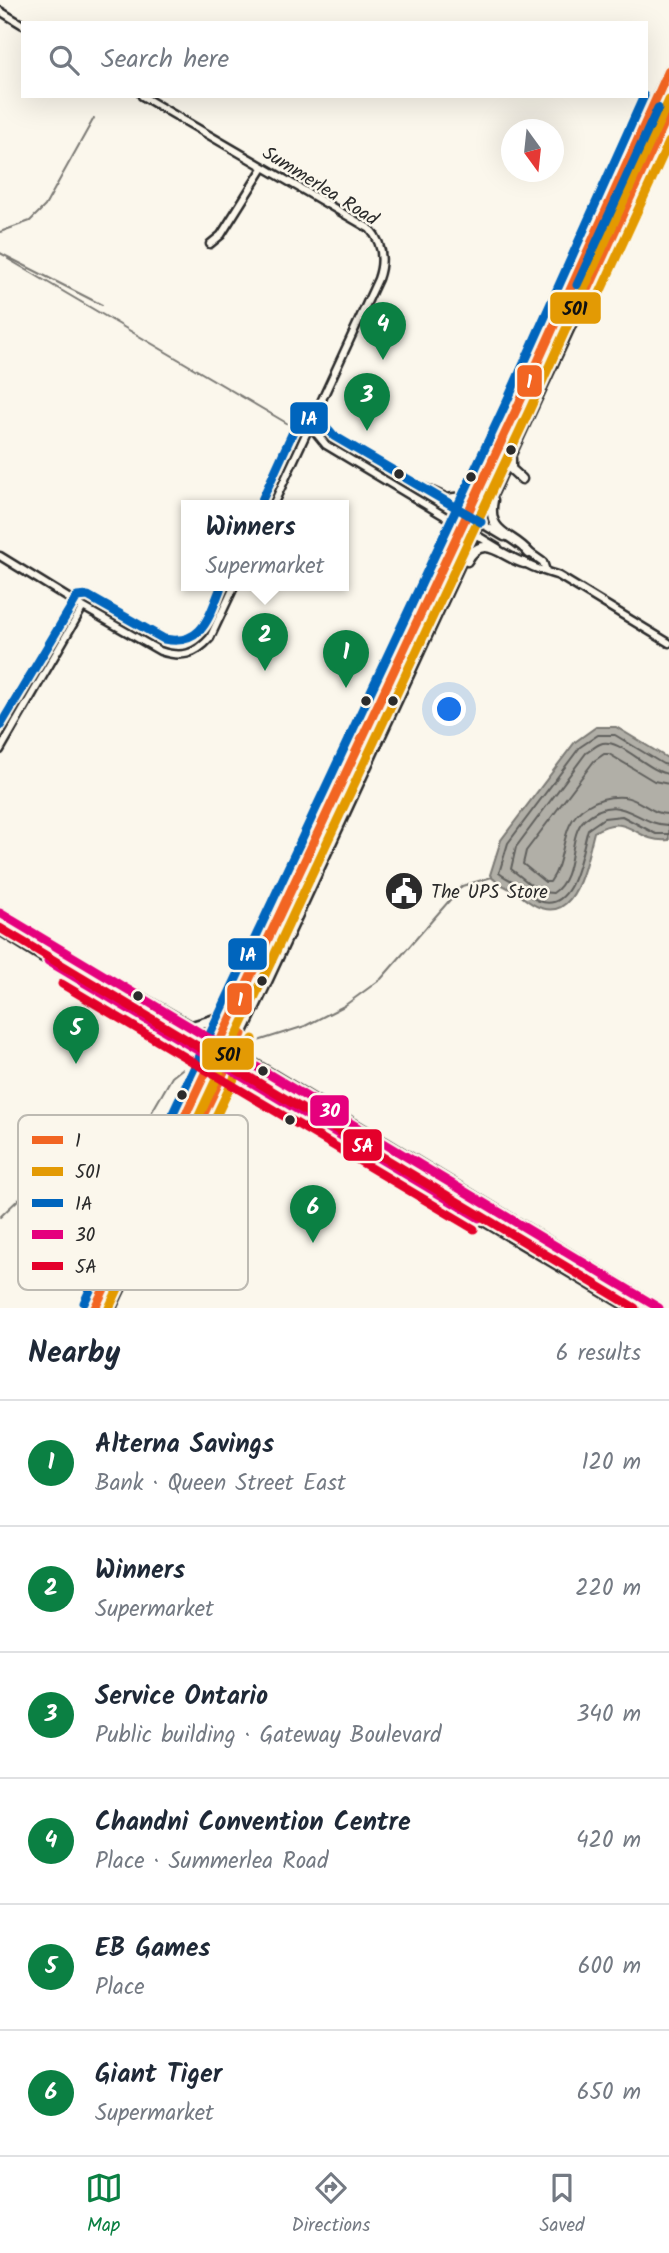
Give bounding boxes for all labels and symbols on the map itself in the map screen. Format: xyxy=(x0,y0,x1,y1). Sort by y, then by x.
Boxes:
north arrow xyxy=(501,119,564,182)
street label: Summerlea Road xyxy=(256,139,384,235)
line badge: 501 xyxy=(549,291,602,325)
text: 501 xyxy=(561,295,588,325)
pin: 4 xyxy=(360,302,406,360)
line badge: 1 xyxy=(516,364,543,398)
text: 1 xyxy=(526,368,532,398)
pin: 3 xyxy=(344,373,390,431)
line badge: 1A xyxy=(289,401,329,435)
text: 1A xyxy=(300,405,318,435)
unlabelled marker xyxy=(504,443,518,457)
unlabelled marker xyxy=(392,467,406,481)
unlabelled marker xyxy=(464,470,478,484)
pin: 2 xyxy=(242,613,288,671)
pin: 1 xyxy=(323,630,369,688)
your location xyxy=(432,692,466,726)
unlabelled marker xyxy=(359,694,373,708)
unlabelled marker xyxy=(386,694,400,708)
public building icon: The UPS Store xyxy=(383,870,425,912)
place label: The UPS Store xyxy=(431,878,548,908)
line badge: 1A xyxy=(227,937,268,971)
text: 1A xyxy=(239,941,257,971)
unlabelled marker xyxy=(255,974,269,988)
line badge: 1 xyxy=(226,982,253,1016)
text: 1 xyxy=(237,986,243,1016)
unlabelled marker xyxy=(131,989,145,1003)
pin: 5 xyxy=(53,1006,99,1064)
line badge: 501 xyxy=(201,1037,255,1071)
text: 501 xyxy=(214,1041,241,1071)
unlabelled marker xyxy=(256,1064,270,1078)
unlabelled marker xyxy=(175,1088,189,1102)
line badge: 30 xyxy=(309,1094,350,1127)
text: 30 xyxy=(319,1097,340,1127)
unlabelled marker xyxy=(283,1113,297,1127)
legend xyxy=(18,1115,248,1290)
text: 1 xyxy=(75,1127,81,1157)
line badge: 5A xyxy=(342,1128,383,1162)
text: 5A xyxy=(351,1132,374,1162)
text: 501 xyxy=(75,1158,101,1188)
pin: 6 xyxy=(290,1185,336,1243)
text: 1A xyxy=(75,1190,93,1220)
text: 30 xyxy=(75,1221,95,1251)
text: 5A xyxy=(75,1253,97,1283)

